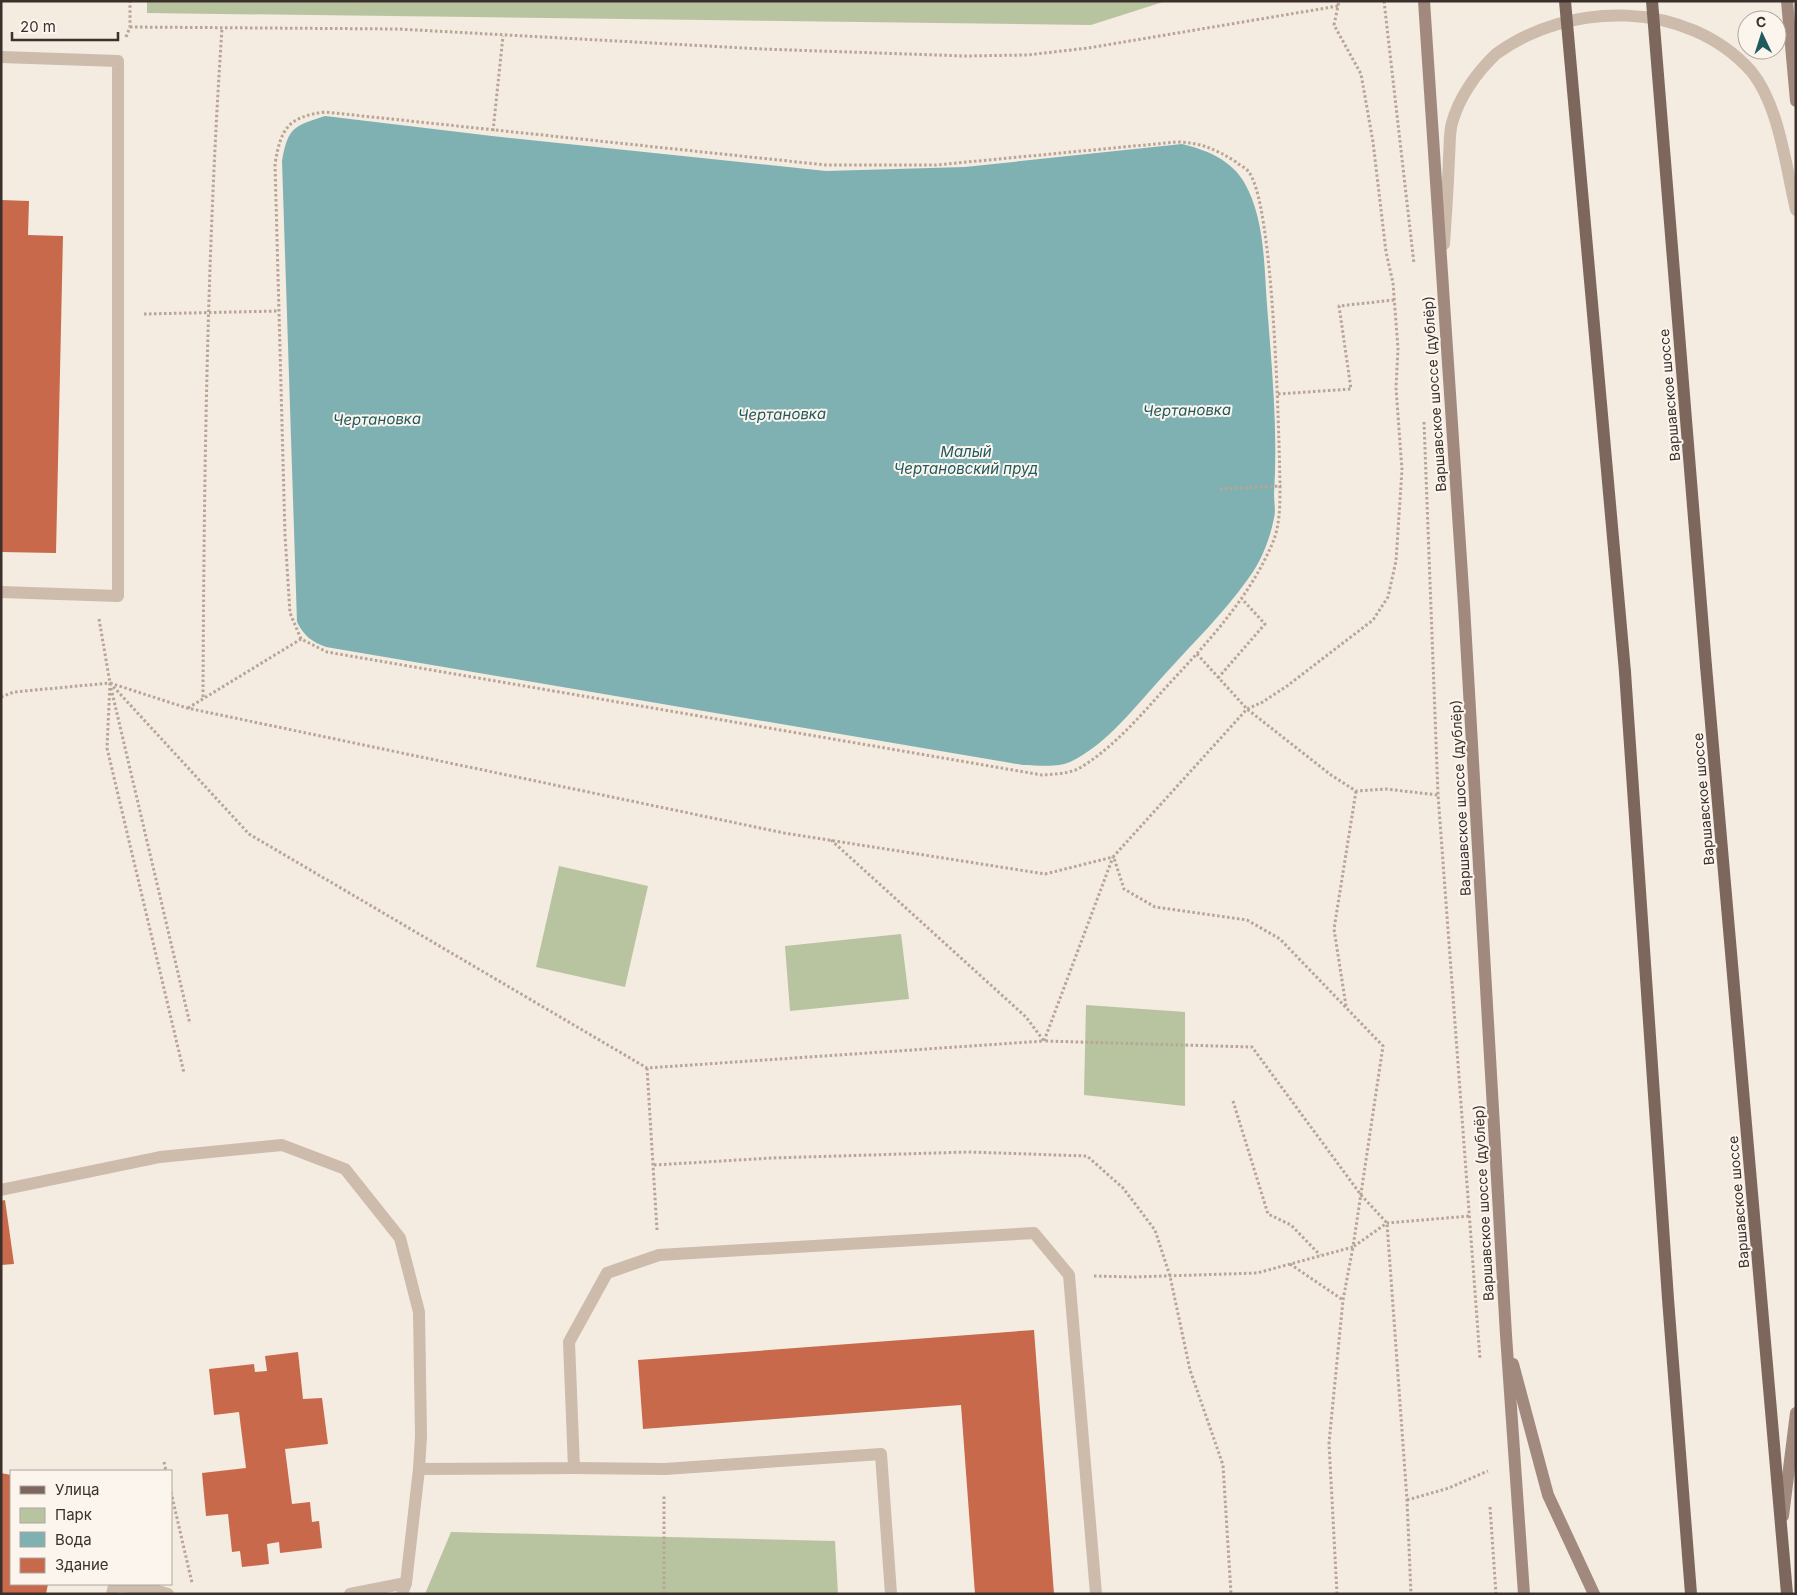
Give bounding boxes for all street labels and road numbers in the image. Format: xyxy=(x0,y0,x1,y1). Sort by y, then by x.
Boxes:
street label: Варшавское шоссе (дублёр) xyxy=(1419,295,1449,493)
street label: Варшавское шоссе xyxy=(1655,328,1683,462)
street label: Варшавское шоссе (дублёр) xyxy=(1446,699,1474,897)
street label: Варшавское шоссе xyxy=(1689,732,1717,866)
street label: Варшавское шоссе (дублёр) xyxy=(1469,1104,1497,1302)
street label: Варшавское шоссе xyxy=(1724,1135,1752,1269)

